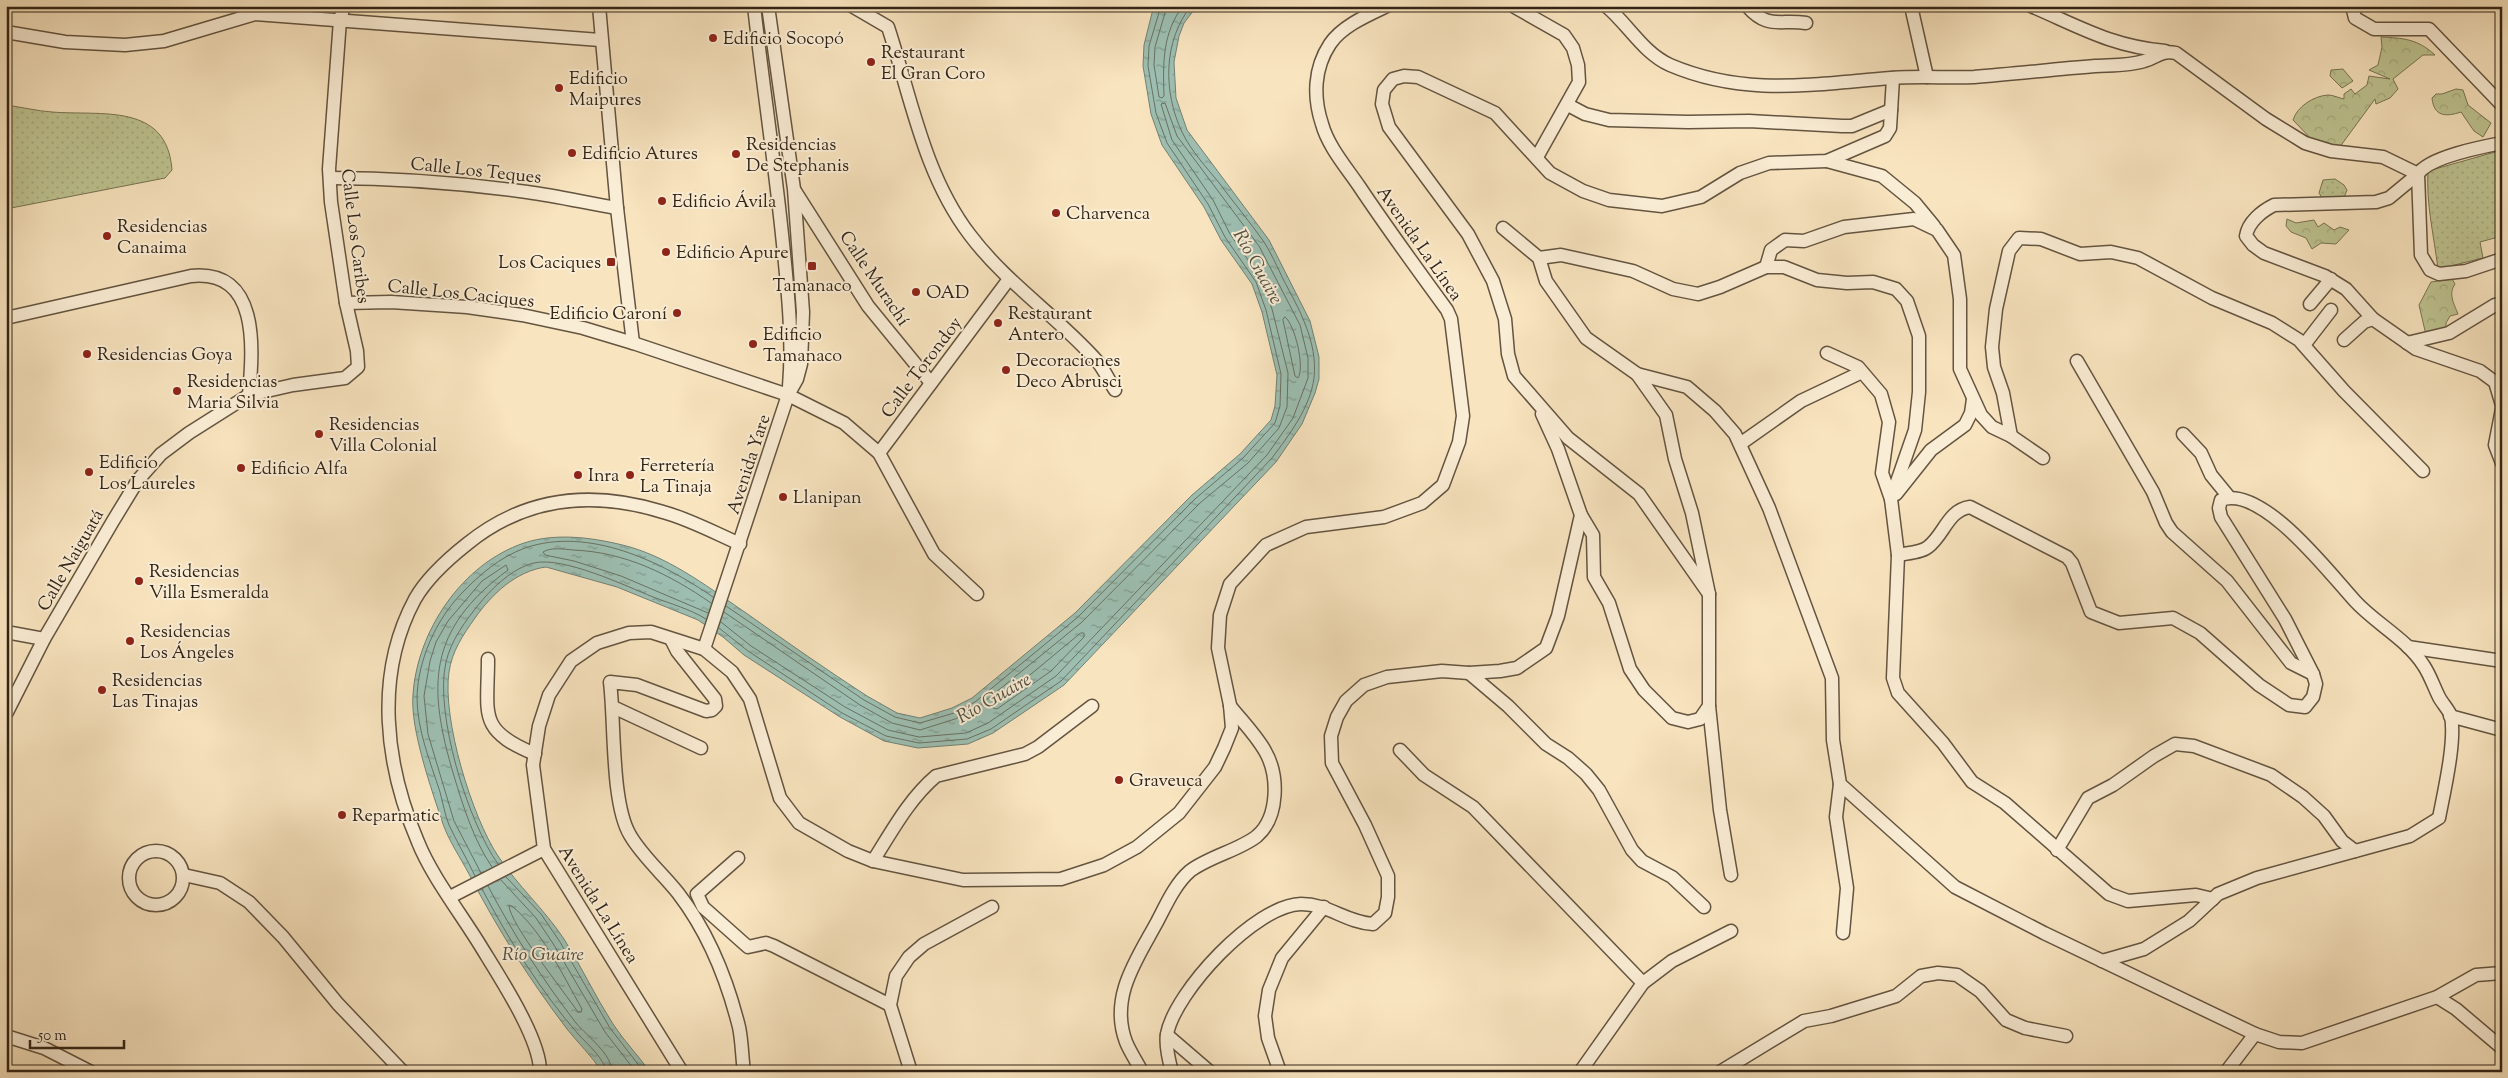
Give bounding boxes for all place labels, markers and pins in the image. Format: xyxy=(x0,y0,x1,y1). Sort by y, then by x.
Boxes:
place label: Edificio Socopó xyxy=(723,27,844,53)
marker: Edificio Socopó xyxy=(707,32,719,44)
place label: Restaurant El Gran Coro xyxy=(881,41,986,88)
marker: Restaurant El Gran Coro xyxy=(865,56,877,68)
place label: Edificio Maipures xyxy=(569,67,641,114)
marker: Edificio Maipures xyxy=(553,82,565,94)
place label: Residencias De Stephanis xyxy=(746,133,849,180)
place label: Edificio Atures xyxy=(582,142,698,168)
marker: Edificio Atures xyxy=(566,147,578,159)
marker: Residencias De Stephanis xyxy=(730,148,742,160)
place label: Edificio Ávila xyxy=(672,190,776,216)
marker: Edificio Ávila xyxy=(656,195,668,207)
place label: Charvenca xyxy=(1066,202,1150,228)
marker: Charvenca xyxy=(1050,207,1062,219)
place label: Residencias Canaima xyxy=(117,215,207,262)
marker: Residencias Canaima xyxy=(101,230,113,242)
place label: Edificio Apure xyxy=(676,241,789,267)
marker: Edificio Apure xyxy=(660,246,672,258)
place label: Los Caciques xyxy=(498,251,601,277)
marker: Los Caciques xyxy=(605,256,617,268)
marker: Tamanaco xyxy=(806,260,818,272)
place label: Tamanaco xyxy=(772,274,852,300)
place label: OAD xyxy=(926,281,969,307)
marker: OAD xyxy=(910,286,922,298)
place label: Edificio Caroní xyxy=(550,302,667,328)
place label: Restaurant Antero xyxy=(1008,302,1092,349)
marker: Edificio Caroní xyxy=(671,307,683,319)
marker: Restaurant Antero xyxy=(992,317,1004,329)
place label: Edificio Tamanaco xyxy=(763,323,842,370)
marker: Edificio Tamanaco xyxy=(747,338,759,350)
place label: Residencias Goya xyxy=(97,343,233,369)
marker: Residencias Goya xyxy=(81,348,93,360)
place label: Decoraciones Deco Abrusci xyxy=(1016,349,1122,396)
marker: Decoraciones Deco Abrusci xyxy=(1000,364,1012,376)
place label: Residencias Maria Silvia xyxy=(187,370,279,417)
marker: Residencias Maria Silvia xyxy=(171,385,183,397)
place label: Residencias Villa Colonial xyxy=(329,413,437,460)
marker: Residencias Villa Colonial xyxy=(313,428,325,440)
place label: Edificio Los Laureles xyxy=(99,451,195,498)
place label: Ferretería La Tinaja xyxy=(640,454,715,501)
place label: Edificio Alfa xyxy=(251,457,348,483)
marker: Edificio Alfa xyxy=(235,462,247,474)
place label: Inra xyxy=(588,464,619,490)
marker: Edificio Los Laureles xyxy=(83,466,95,478)
marker: Inra xyxy=(572,469,584,481)
marker: Ferretería La Tinaja xyxy=(624,469,636,481)
place label: Llanipan xyxy=(793,486,862,512)
marker: Llanipan xyxy=(777,491,789,503)
place label: Residencias Villa Esmeralda xyxy=(149,560,269,607)
marker: Residencias Villa Esmeralda xyxy=(133,575,145,587)
place label: Residencias Los Ángeles xyxy=(140,620,234,667)
marker: Residencias Los Ángeles xyxy=(124,635,136,647)
place label: Residencias Las Tinajas xyxy=(112,669,202,716)
marker: Residencias Las Tinajas xyxy=(96,684,108,696)
place label: Graveuca xyxy=(1129,769,1203,795)
marker: Graveuca xyxy=(1113,774,1125,786)
place label: Reparmatic xyxy=(352,804,440,830)
marker: Reparmatic xyxy=(336,809,348,821)

